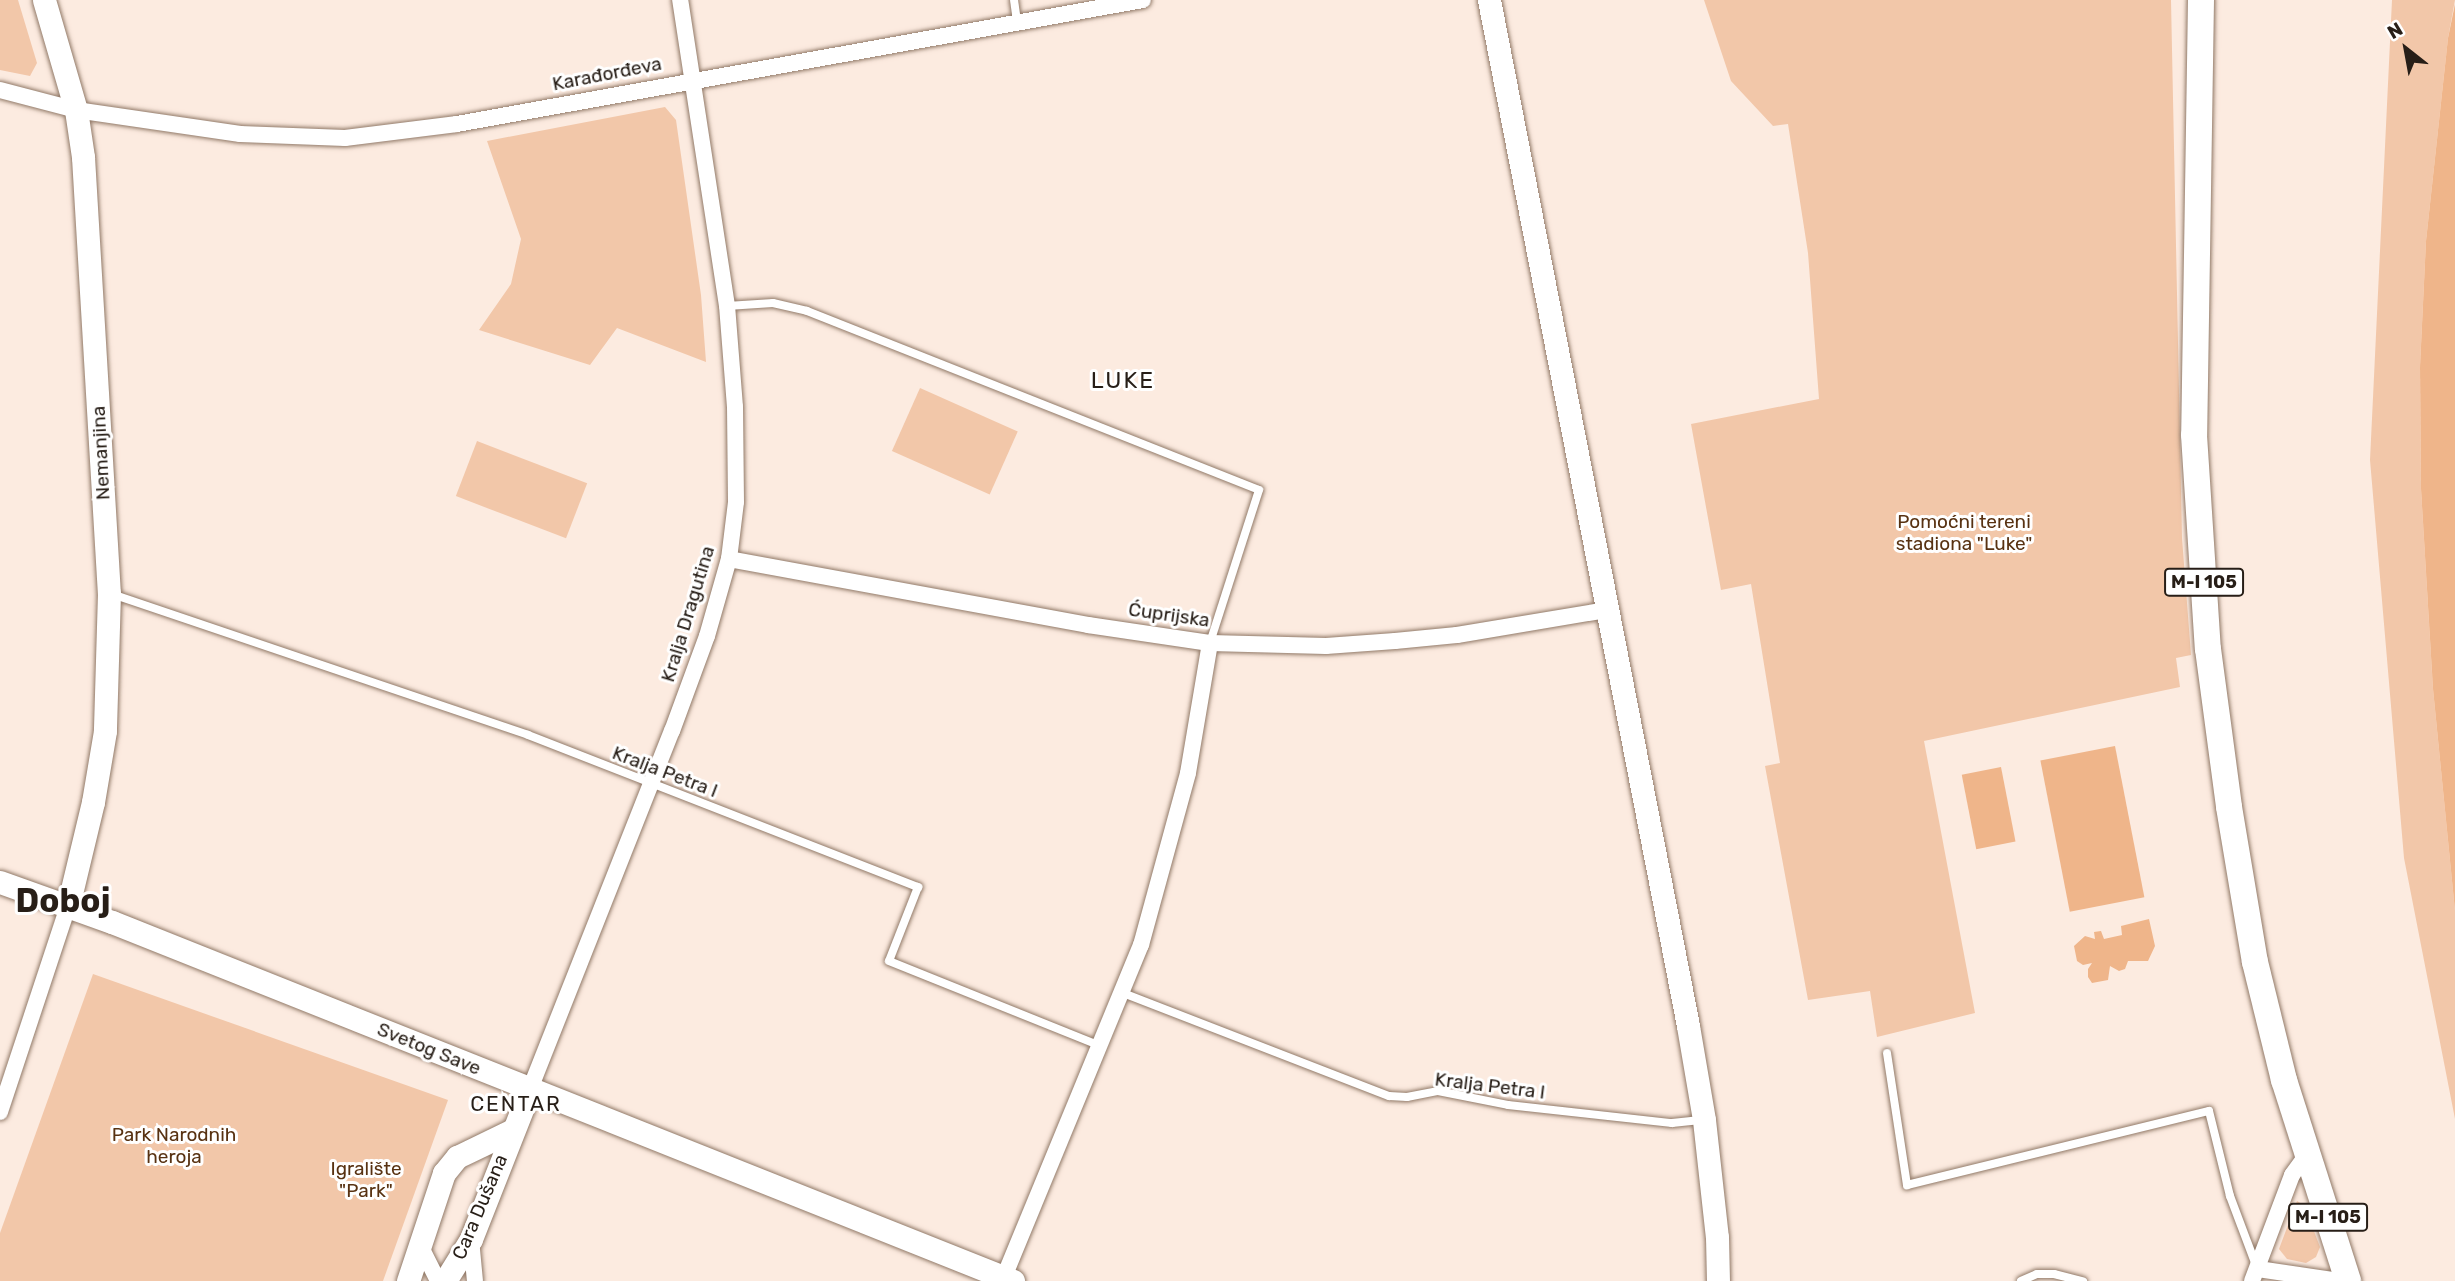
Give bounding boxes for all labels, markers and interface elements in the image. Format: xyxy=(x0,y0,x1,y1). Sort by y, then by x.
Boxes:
north arrow xyxy=(2371,14,2441,84)
text: N xyxy=(2383,17,2407,44)
street label: Karađorđeva xyxy=(550,52,664,96)
district label: LUKE xyxy=(1091,366,1155,394)
street label: Nemanjina xyxy=(87,405,115,501)
park label: Pomoćni tereni stadiona "Luke" xyxy=(1896,511,2032,555)
street label: Kralja Dragutina xyxy=(656,543,720,685)
road number: M-I 105 xyxy=(2164,568,2244,596)
street label: Ćuprijska xyxy=(1127,598,1211,632)
street label: Kralja Petra I xyxy=(609,741,721,803)
district label: Doboj xyxy=(16,881,110,921)
street label: Svetog Save xyxy=(374,1018,484,1080)
street label: Kralja Petra I xyxy=(1434,1068,1546,1104)
district label: CENTAR xyxy=(471,1091,561,1117)
park label: Park Narodnih heroja xyxy=(112,1124,236,1168)
street label: Cara Dušana xyxy=(448,1151,512,1263)
park label: Igralište "Park" xyxy=(330,1158,402,1202)
road number: M-I 105 xyxy=(2288,1202,2368,1232)

